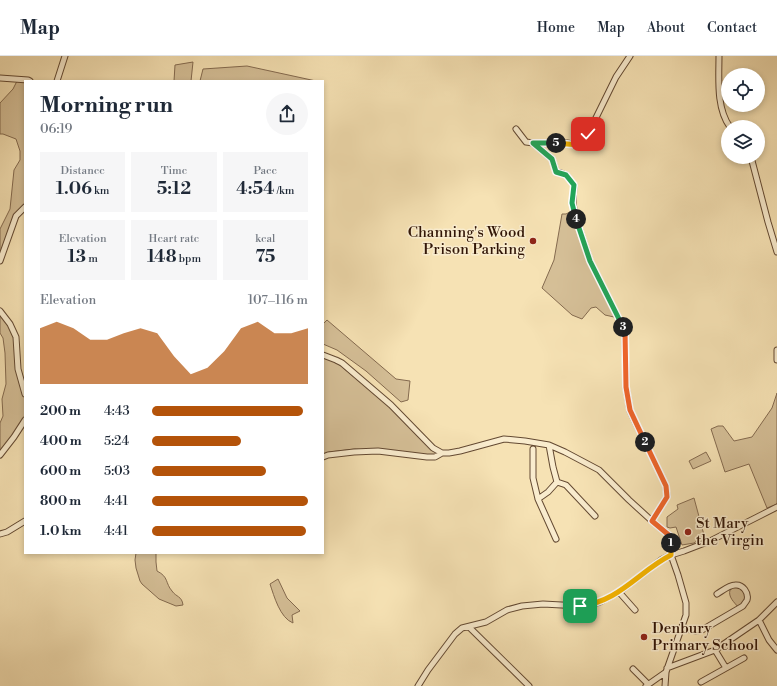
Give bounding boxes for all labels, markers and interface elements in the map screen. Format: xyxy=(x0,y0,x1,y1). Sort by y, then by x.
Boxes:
text: Map xyxy=(20,16,60,40)
text: Home xyxy=(537,19,575,37)
text: Map xyxy=(597,19,625,37)
text: About xyxy=(647,19,685,37)
text: Contact xyxy=(707,19,757,37)
map controls xyxy=(721,68,765,164)
button: locate xyxy=(721,68,765,112)
text: Morning run xyxy=(40,92,173,119)
button: share xyxy=(266,93,308,135)
pin xyxy=(571,117,605,151)
button: layers xyxy=(721,120,765,164)
text: 06:19 xyxy=(40,121,72,137)
icon: check xyxy=(577,123,599,145)
pin: 5 xyxy=(546,133,566,153)
text: 5 xyxy=(553,136,559,150)
text: Distance xyxy=(60,164,105,178)
text: Time xyxy=(161,164,187,178)
text: Pace xyxy=(254,164,277,178)
text: 1.06 xyxy=(56,178,92,200)
text: 5:12 xyxy=(157,178,191,200)
text: 4:54 xyxy=(236,178,275,200)
text: km xyxy=(92,184,110,198)
text: /km xyxy=(275,184,294,198)
pin: 4 xyxy=(566,209,586,229)
text: 4 xyxy=(572,212,580,226)
place label: Channing's Wood Prison Parking xyxy=(408,223,525,259)
text: Elevation xyxy=(59,232,106,246)
text: Heart rate xyxy=(149,232,199,246)
text: kcal xyxy=(255,232,275,246)
marker: Channing's Wood Prison Parking xyxy=(528,236,538,246)
text: 13 xyxy=(68,246,86,268)
text: 148 xyxy=(147,246,177,268)
text: 75 xyxy=(255,246,275,268)
text: m xyxy=(86,252,98,266)
text: bpm xyxy=(177,252,201,266)
text: Elevation xyxy=(40,292,96,308)
text: 107–116 m xyxy=(248,292,308,308)
pin: 3 xyxy=(613,317,633,337)
text: 3 xyxy=(620,320,626,334)
text: 200 m xyxy=(40,403,81,419)
text: 4:43 xyxy=(104,403,130,419)
pin: 2 xyxy=(635,432,655,452)
text: 400 m xyxy=(40,433,82,449)
text: 5:24 xyxy=(104,433,129,449)
text: 2 xyxy=(642,435,648,449)
text: 600 m xyxy=(40,463,81,479)
text: 5:03 xyxy=(104,463,130,479)
text: 800 m xyxy=(40,493,81,509)
text: 4:41 xyxy=(104,493,128,509)
place label: St Mary the Virgin xyxy=(696,514,764,550)
text: 1.0 km xyxy=(40,523,81,539)
text: 4:41 xyxy=(104,523,128,539)
marker: St Mary the Virgin xyxy=(683,527,693,537)
pin: 1 xyxy=(661,533,681,553)
text: 1 xyxy=(668,536,674,550)
pin xyxy=(563,589,597,623)
icon: arrive xyxy=(569,595,591,617)
place label: Denbury Primary School xyxy=(652,619,759,655)
marker: Denbury Primary School xyxy=(639,632,649,642)

